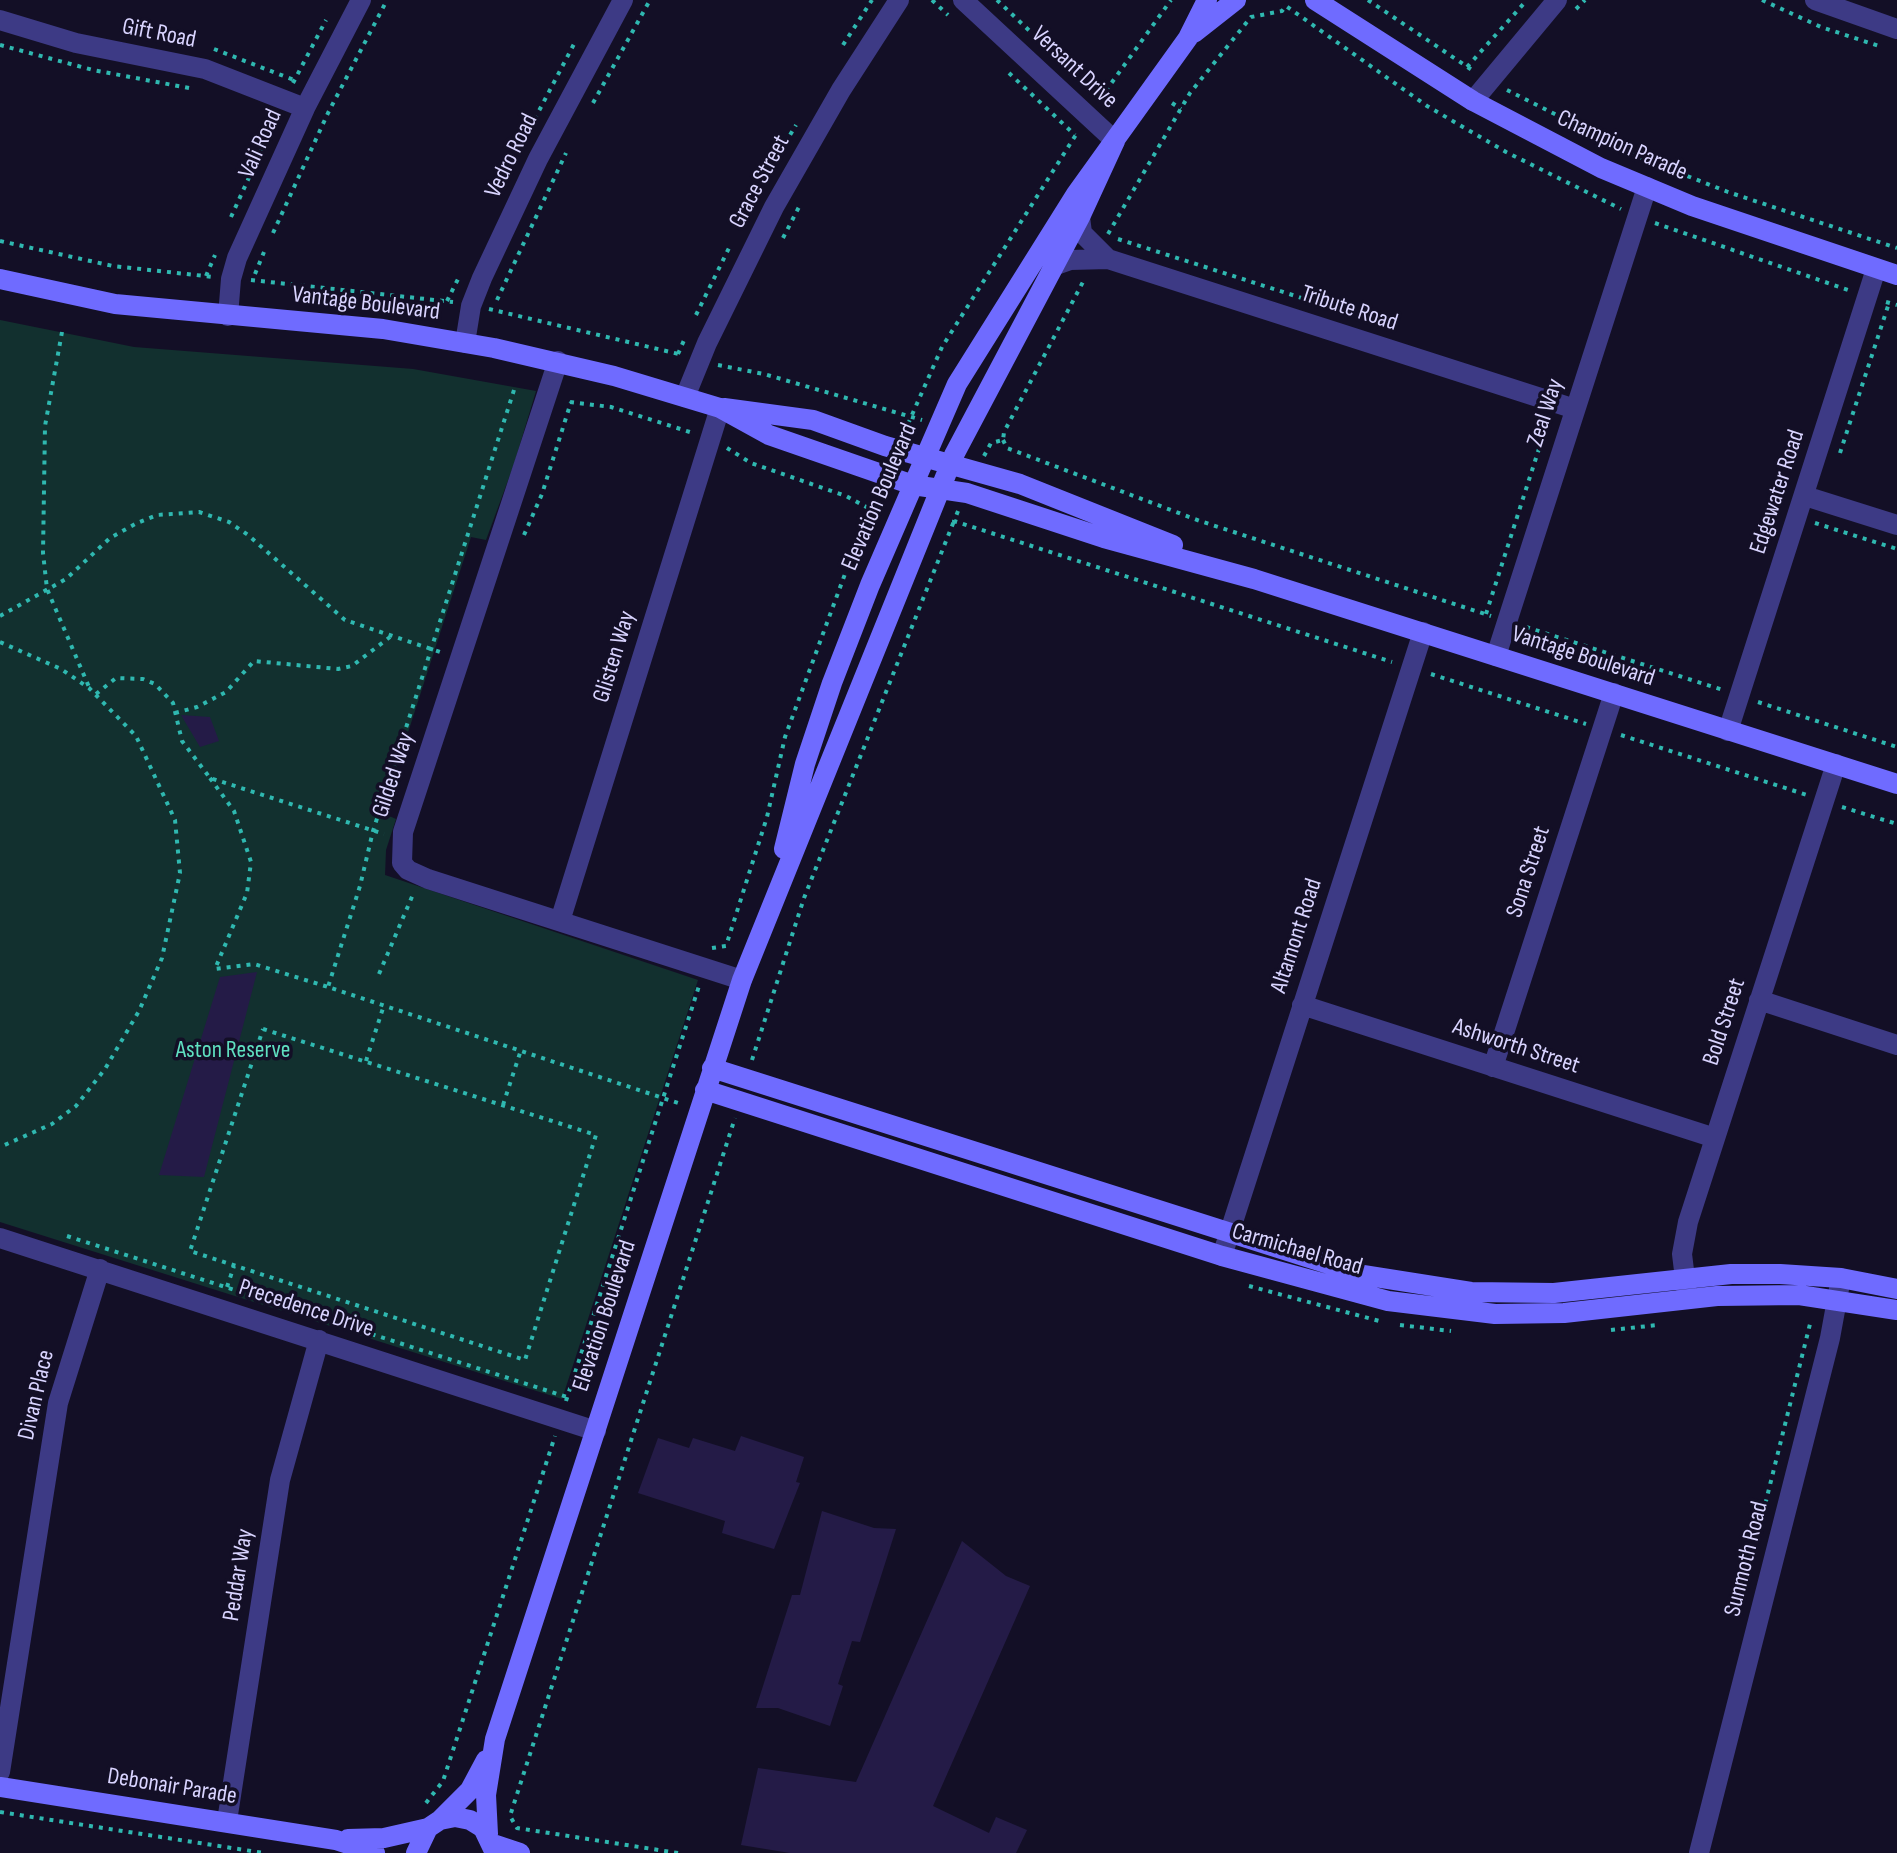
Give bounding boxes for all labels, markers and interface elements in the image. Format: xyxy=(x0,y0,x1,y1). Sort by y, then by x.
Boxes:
street label: Gift Road xyxy=(120,13,198,55)
street label: Versant Drive xyxy=(1025,21,1123,115)
street label: Champion Parade xyxy=(1552,104,1692,188)
street label: Vali Road xyxy=(233,105,289,183)
street label: Vedro Road xyxy=(479,109,545,203)
street label: Grace Street xyxy=(723,130,797,234)
street label: Tribute Road xyxy=(1297,280,1401,338)
street label: Vantage Boulevard xyxy=(291,281,441,327)
street label: Zeal Way xyxy=(1521,375,1571,451)
street label: Elevation Boulevard xyxy=(836,419,924,575)
street label: Edgewater Road xyxy=(1744,426,1812,558)
street label: Glisten Way xyxy=(587,608,643,706)
street label: Vantage Boulevard xyxy=(1508,620,1658,694)
street label: Gilded Way xyxy=(367,729,421,821)
street label: Sona Street xyxy=(1501,823,1557,921)
street label: Altamont Road xyxy=(1265,875,1329,997)
street label: Bold Street xyxy=(1697,975,1753,1069)
street label: Ashworth Street xyxy=(1449,1013,1583,1081)
park label: Aston Reserve xyxy=(176,1037,290,1065)
street label: Carmichael Road xyxy=(1229,1218,1365,1282)
street label: Elevation Boulevard xyxy=(567,1237,643,1395)
street label: Precedence Drive xyxy=(235,1274,377,1344)
street label: Divan Place xyxy=(13,1347,61,1443)
street label: Sunmoth Road xyxy=(1719,1499,1775,1619)
street label: Peddar Way xyxy=(217,1527,261,1623)
street label: Debonair Parade xyxy=(105,1763,239,1811)

